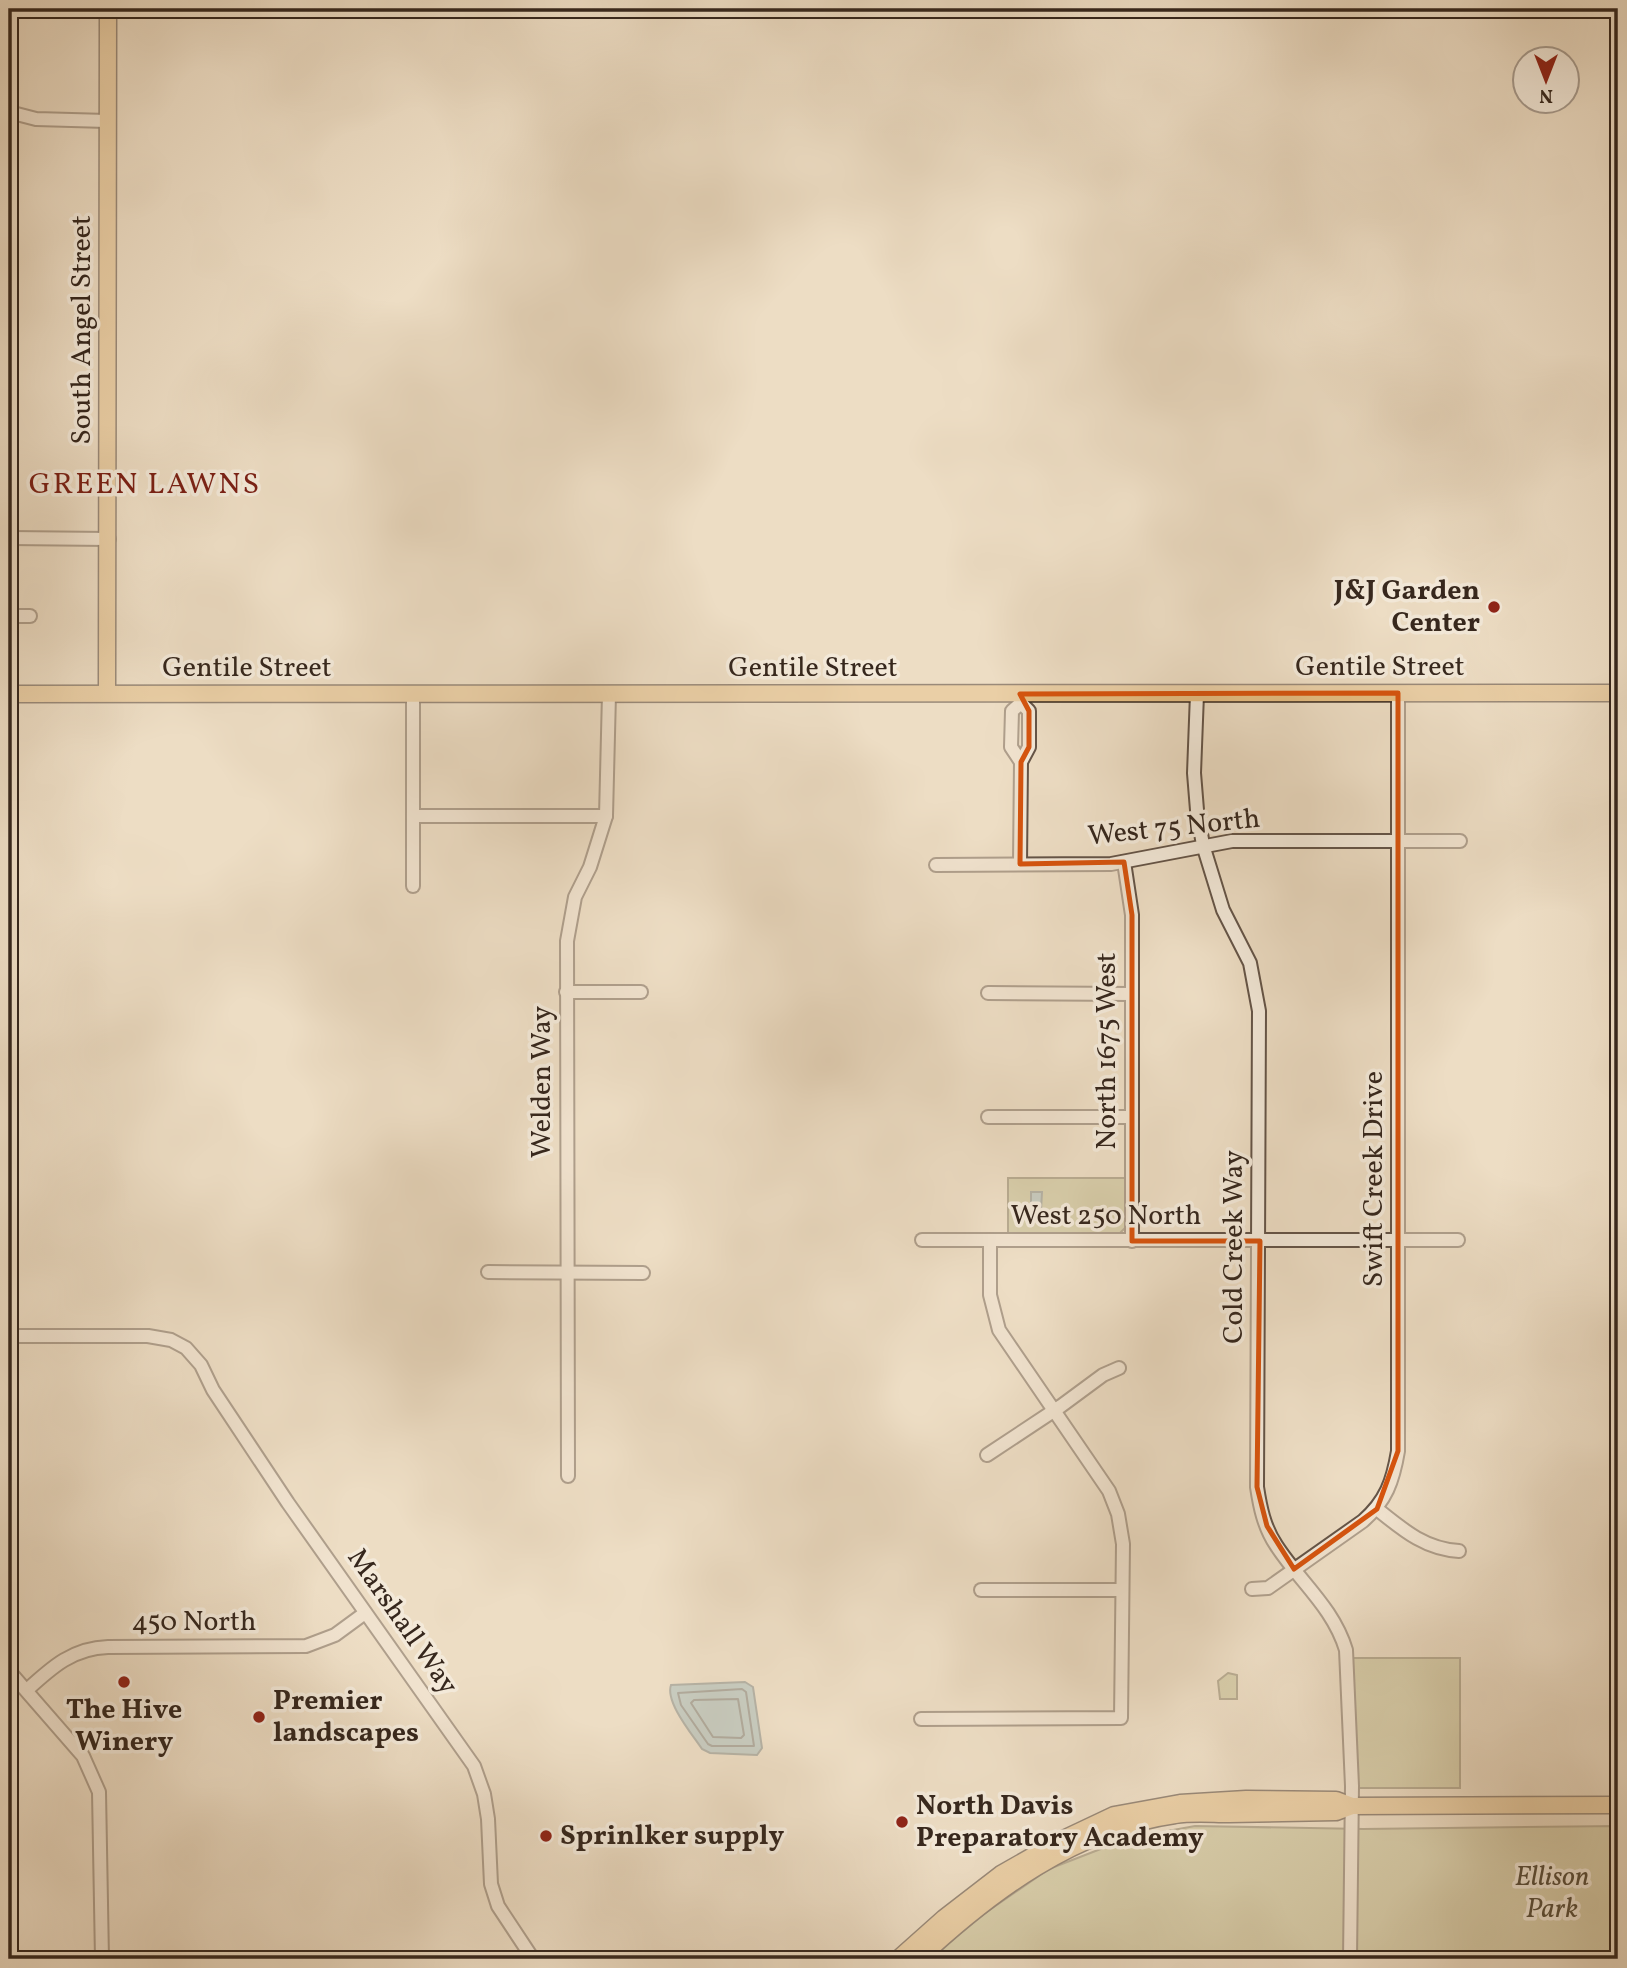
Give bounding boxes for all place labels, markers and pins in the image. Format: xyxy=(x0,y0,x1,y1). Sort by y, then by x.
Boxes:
place label: J&J Garden Center xyxy=(1333,572,1480,643)
marker: J&J Garden Center xyxy=(1486,599,1502,615)
marker: The Hive Winery xyxy=(116,1674,132,1690)
place label: Premier landscapes xyxy=(273,1682,419,1753)
place label: The Hive Winery xyxy=(66,1691,182,1762)
marker: Premier landscapes xyxy=(251,1709,267,1725)
place label: North Davis Preparatory Academy xyxy=(916,1787,1204,1858)
marker: North Davis Preparatory Academy xyxy=(894,1814,910,1830)
place label: Sprinlker supply xyxy=(560,1817,785,1856)
marker: Sprinlker supply xyxy=(538,1828,554,1844)

